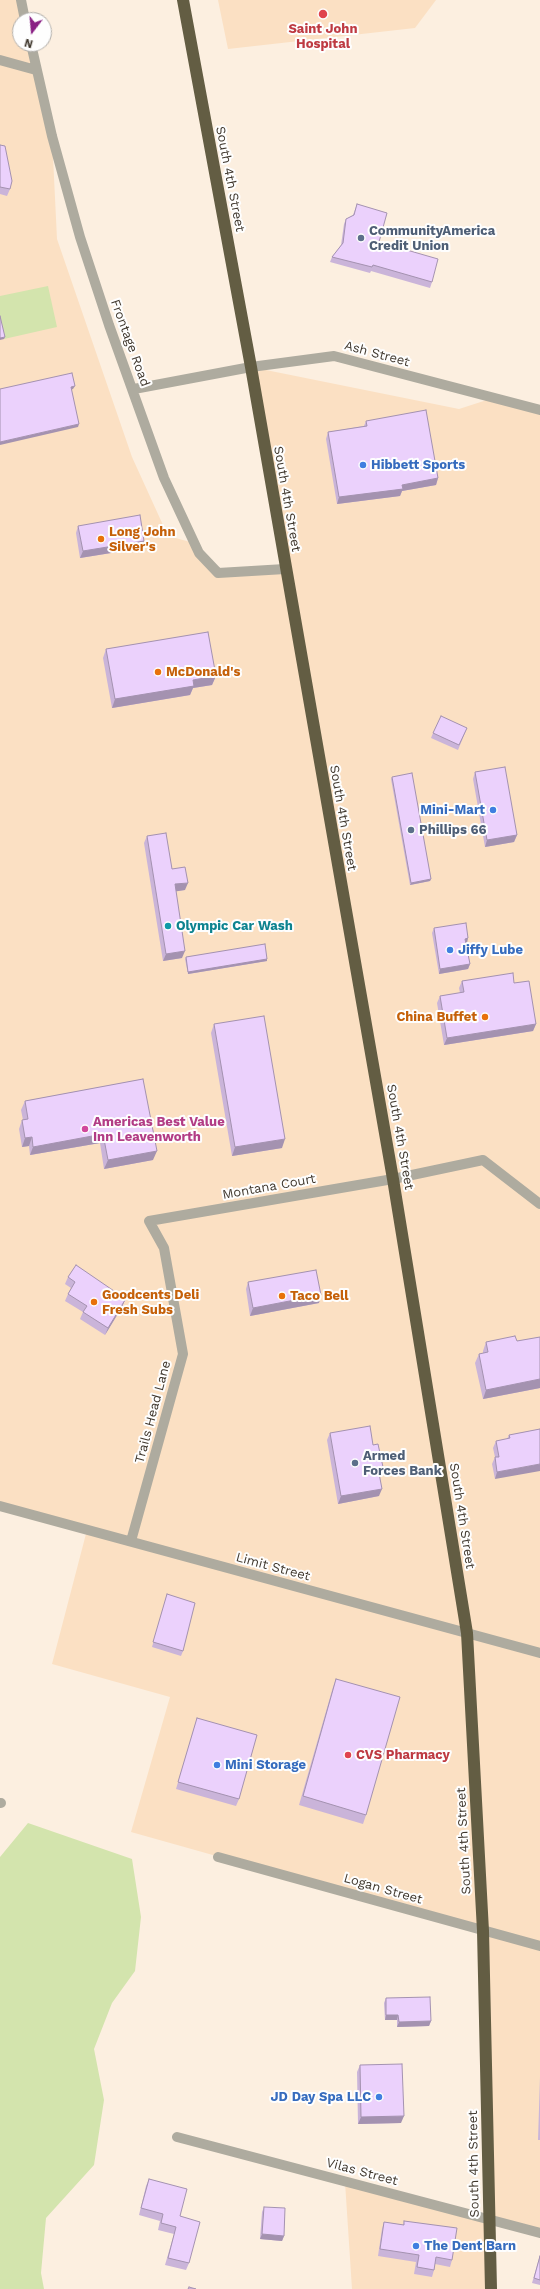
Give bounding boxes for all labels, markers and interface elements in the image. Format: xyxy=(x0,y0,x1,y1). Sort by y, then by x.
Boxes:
marker: Saint John Hospital xyxy=(317,8,329,20)
north arrow xyxy=(12,12,52,52)
place label: Saint John Hospital xyxy=(289,21,357,52)
text: N xyxy=(23,36,35,50)
street label: South 4th Street xyxy=(212,125,248,233)
place label: CommunityAmerica Credit Union xyxy=(369,223,495,254)
marker: CommunityAmerica Credit Union xyxy=(356,233,366,243)
street label: Frontage Road xyxy=(107,297,153,389)
street label: Ash Street xyxy=(343,338,411,370)
street label: South 4th Street xyxy=(270,445,304,553)
place label: Hibbett Sports xyxy=(371,457,465,473)
marker: Hibbett Sports xyxy=(358,460,368,470)
place label: Long John Silver's xyxy=(109,524,175,555)
marker: Long John Silver's xyxy=(96,534,106,544)
place label: McDonald's xyxy=(166,664,240,680)
marker: McDonald's xyxy=(153,667,163,677)
street label: South 4th Street xyxy=(326,764,360,872)
place label: Mini-Mart xyxy=(420,802,485,818)
marker: Mini-Mart xyxy=(488,805,498,815)
place label: Phillips 66 xyxy=(419,822,487,838)
marker: Phillips 66 xyxy=(406,825,416,835)
place label: Olympic Car Wash xyxy=(176,918,293,934)
marker: Olympic Car Wash xyxy=(163,921,173,931)
place label: Jiffy Lube xyxy=(458,942,523,958)
marker: Jiffy Lube xyxy=(445,945,455,955)
place label: China Buffet xyxy=(396,1009,477,1025)
marker: China Buffet xyxy=(480,1012,490,1022)
street label: South 4th Street xyxy=(383,1083,417,1191)
place label: Americas Best Value Inn Leavenworth xyxy=(93,1114,225,1145)
marker: Americas Best Value Inn Leavenworth xyxy=(80,1124,90,1134)
street label: Montana Court xyxy=(221,1171,317,1203)
place label: Goodcents Deli Fresh Subs xyxy=(102,1287,199,1318)
place label: Taco Bell xyxy=(290,1288,349,1304)
marker: Taco Bell xyxy=(277,1291,287,1301)
marker: Goodcents Deli Fresh Subs xyxy=(89,1297,99,1307)
street label: Trails Head Lane xyxy=(132,1359,174,1465)
place label: Armed Forces Bank xyxy=(363,1448,442,1479)
marker: Armed Forces Bank xyxy=(350,1458,360,1468)
street label: South 4th Street xyxy=(446,1462,478,1570)
street label: Limit Street xyxy=(234,1550,312,1584)
place label: CVS Pharmacy xyxy=(356,1747,450,1763)
marker: CVS Pharmacy xyxy=(343,1750,353,1760)
place label: Mini Storage xyxy=(225,1757,306,1773)
marker: Mini Storage xyxy=(212,1760,222,1770)
street label: South 4th Street xyxy=(453,1787,475,1895)
street label: Logan Street xyxy=(342,1870,424,1908)
place label: JD Day Spa LLC xyxy=(271,2089,371,2105)
marker: JD Day Spa LLC xyxy=(374,2092,384,2102)
street label: South 4th Street xyxy=(465,2110,483,2218)
street label: Vilas Street xyxy=(324,2155,400,2189)
place label: The Dent Barn xyxy=(424,2238,516,2254)
marker: The Dent Barn xyxy=(411,2241,421,2251)

